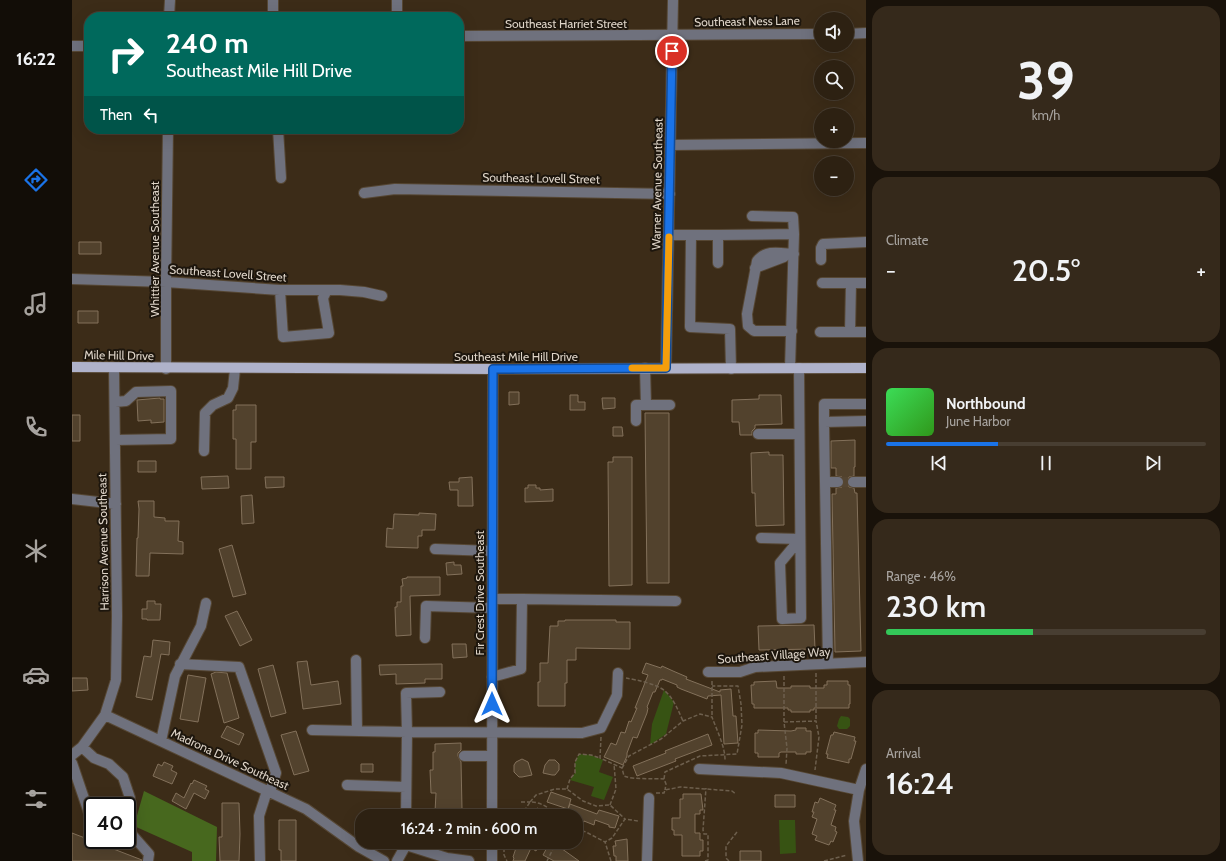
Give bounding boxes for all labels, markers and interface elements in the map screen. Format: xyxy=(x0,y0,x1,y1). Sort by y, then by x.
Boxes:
map controls xyxy=(814,12,854,196)
button: sound xyxy=(814,12,854,52)
street label: Southeast Ness Lane xyxy=(694,13,800,29)
street label: Southeast Harriet Street xyxy=(505,16,627,31)
text: 240 m xyxy=(166,26,249,60)
icon: right xyxy=(100,28,152,80)
pin xyxy=(655,34,689,68)
icon: arrive xyxy=(661,40,683,62)
text: 16:22 xyxy=(16,48,56,70)
text: 39 xyxy=(1017,49,1075,112)
text: Southeast Mile Hill Drive xyxy=(166,60,352,82)
button: search xyxy=(814,60,854,100)
icon: left xyxy=(140,104,162,126)
text: Then xyxy=(100,106,132,124)
text: km/h xyxy=(1032,107,1060,123)
button: + xyxy=(814,108,854,148)
street label: Warner Avenue Southeast xyxy=(648,118,666,250)
button: − xyxy=(814,156,854,196)
icon: directions xyxy=(22,166,50,194)
street label: Southeast Lovell Street xyxy=(482,169,600,187)
street label: Whittier Avenue Southeast xyxy=(147,181,162,317)
text: Climate xyxy=(886,232,928,248)
text: 20.5° xyxy=(1012,252,1080,289)
text: − xyxy=(886,257,896,284)
text: + xyxy=(1196,257,1206,284)
street label: Southeast Lovell Street xyxy=(169,261,287,285)
icon: music xyxy=(22,290,50,318)
street label: Mile Hill Drive xyxy=(84,347,154,363)
street label: Southeast Mile Hill Drive xyxy=(454,349,578,364)
text: Northbound xyxy=(946,395,1026,413)
icon: phone xyxy=(22,413,50,441)
text: June Harbor xyxy=(946,413,1011,429)
icon: previous xyxy=(928,452,950,474)
icon: pause xyxy=(1035,452,1057,474)
icon: next xyxy=(1142,452,1164,474)
street label: Harrison Avenue Southeast xyxy=(94,473,112,611)
street label: Fir Crest Drive Southeast xyxy=(472,530,487,656)
icon: climate xyxy=(22,537,50,565)
text: Range · 46% xyxy=(886,568,956,584)
text: 230 km xyxy=(886,588,986,625)
street label: Southeast Village Way xyxy=(717,644,831,666)
icon: car xyxy=(22,661,50,689)
position arrow xyxy=(471,683,513,725)
street label: Madrona Drive Southeast xyxy=(169,725,291,793)
text: Arrival xyxy=(886,745,921,761)
text: 16:24 xyxy=(886,765,954,802)
icon: filters xyxy=(22,785,50,813)
speed limit sign: 40 xyxy=(84,797,136,849)
text: 16:24 · 2 min · 600 m xyxy=(401,820,537,838)

